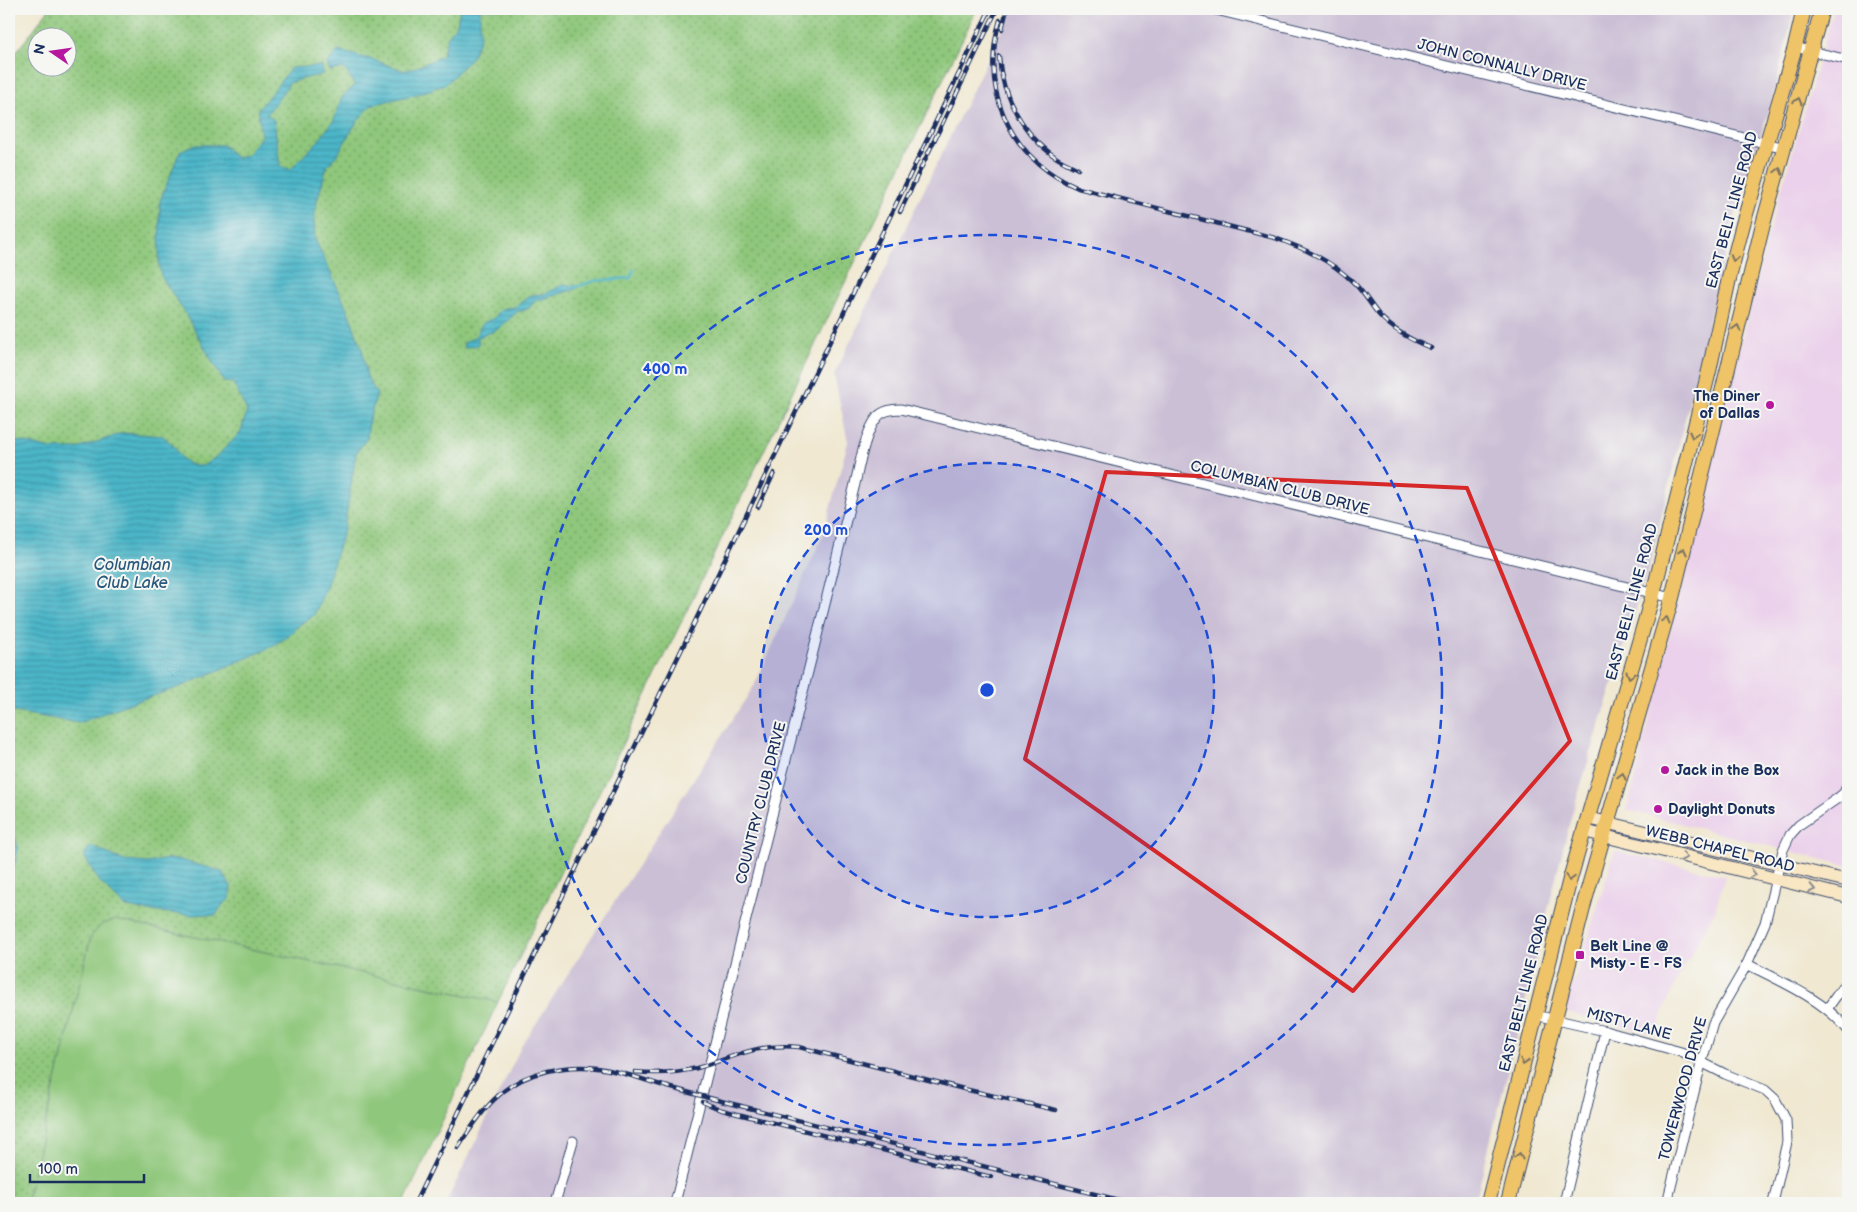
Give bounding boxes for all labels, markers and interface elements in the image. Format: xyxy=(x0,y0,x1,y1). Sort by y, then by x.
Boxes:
north arrow xyxy=(28,28,78,78)
street label: JOHN CONNALLY DRIVE xyxy=(1415,35,1589,95)
text: N xyxy=(30,42,49,56)
one-way arrow xyxy=(1792,97,1803,106)
street label: EAST BELT LINE ROAD xyxy=(1702,129,1762,291)
one-way arrow xyxy=(1773,167,1783,176)
one-way arrow xyxy=(1729,254,1740,263)
one-way arrow xyxy=(1731,324,1742,333)
text: 400 m xyxy=(643,360,687,379)
place label: The Diner of Dallas xyxy=(1694,387,1761,423)
marker: The Diner of Dallas xyxy=(1764,399,1776,411)
one-way arrow xyxy=(1688,431,1699,440)
street label: COLUMBIAN CLUB DRIVE xyxy=(1188,457,1372,520)
text: 200 m xyxy=(804,521,848,540)
street label: EAST BELT LINE ROAD xyxy=(1602,521,1662,683)
one-way arrow xyxy=(1677,547,1688,556)
water label: Columbian Club Lake xyxy=(93,556,171,593)
one-way arrow xyxy=(1660,616,1670,624)
one-way arrow xyxy=(1625,670,1635,678)
centre of rings xyxy=(978,681,996,699)
street label: COUNTRY CLUB DRIVE xyxy=(732,720,790,886)
place label: Jack in the Box xyxy=(1675,761,1779,780)
marker: Jack in the Box xyxy=(1659,764,1671,776)
one-way arrow xyxy=(1616,773,1626,781)
place label: Daylight Donuts xyxy=(1668,800,1775,819)
marker: Daylight Donuts xyxy=(1652,803,1664,815)
street label: WEBB CHAPEL ROAD xyxy=(1644,821,1796,877)
one-way arrow xyxy=(1680,851,1689,862)
one-way arrow xyxy=(1748,868,1757,879)
one-way arrow xyxy=(1566,874,1576,882)
one-way arrow xyxy=(1808,883,1816,893)
street label: EAST BELT LINE ROAD xyxy=(1495,912,1553,1074)
place label: Belt Line @ Misty - E - FS xyxy=(1590,937,1682,973)
marker: Belt Line @ Misty - E - FS xyxy=(1574,949,1586,961)
street label: MISTY LANE xyxy=(1584,1004,1674,1044)
street label: TOWERWOOD DRIVE xyxy=(1655,1015,1711,1163)
one-way arrow xyxy=(1519,1058,1530,1067)
scale bar xyxy=(30,1152,144,1184)
one-way arrow xyxy=(1514,1152,1524,1160)
text: 100 m xyxy=(38,1160,78,1179)

